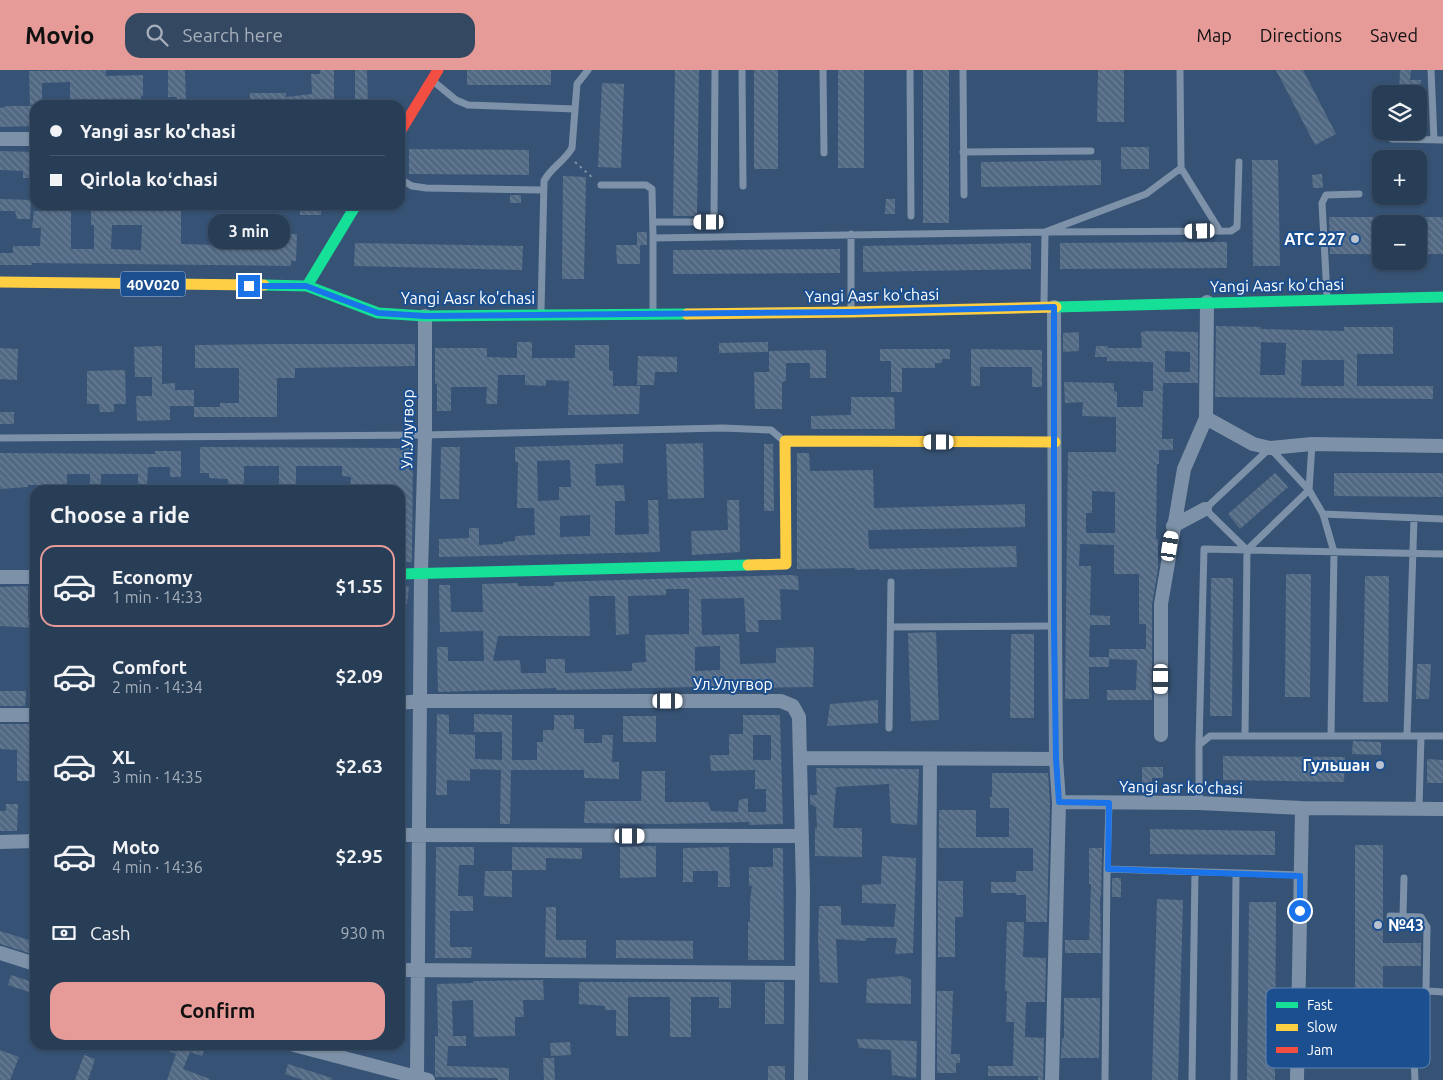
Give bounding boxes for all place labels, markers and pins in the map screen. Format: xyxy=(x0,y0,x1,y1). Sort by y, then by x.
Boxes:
place label: АТС 227 xyxy=(1284,230,1345,248)
marker: АТС 227 xyxy=(1349,233,1361,245)
place label: Гульшан xyxy=(1302,756,1370,774)
marker: Гульшан xyxy=(1374,759,1386,771)
place label: №43 xyxy=(1388,916,1424,934)
marker: №43 xyxy=(1372,919,1384,931)

